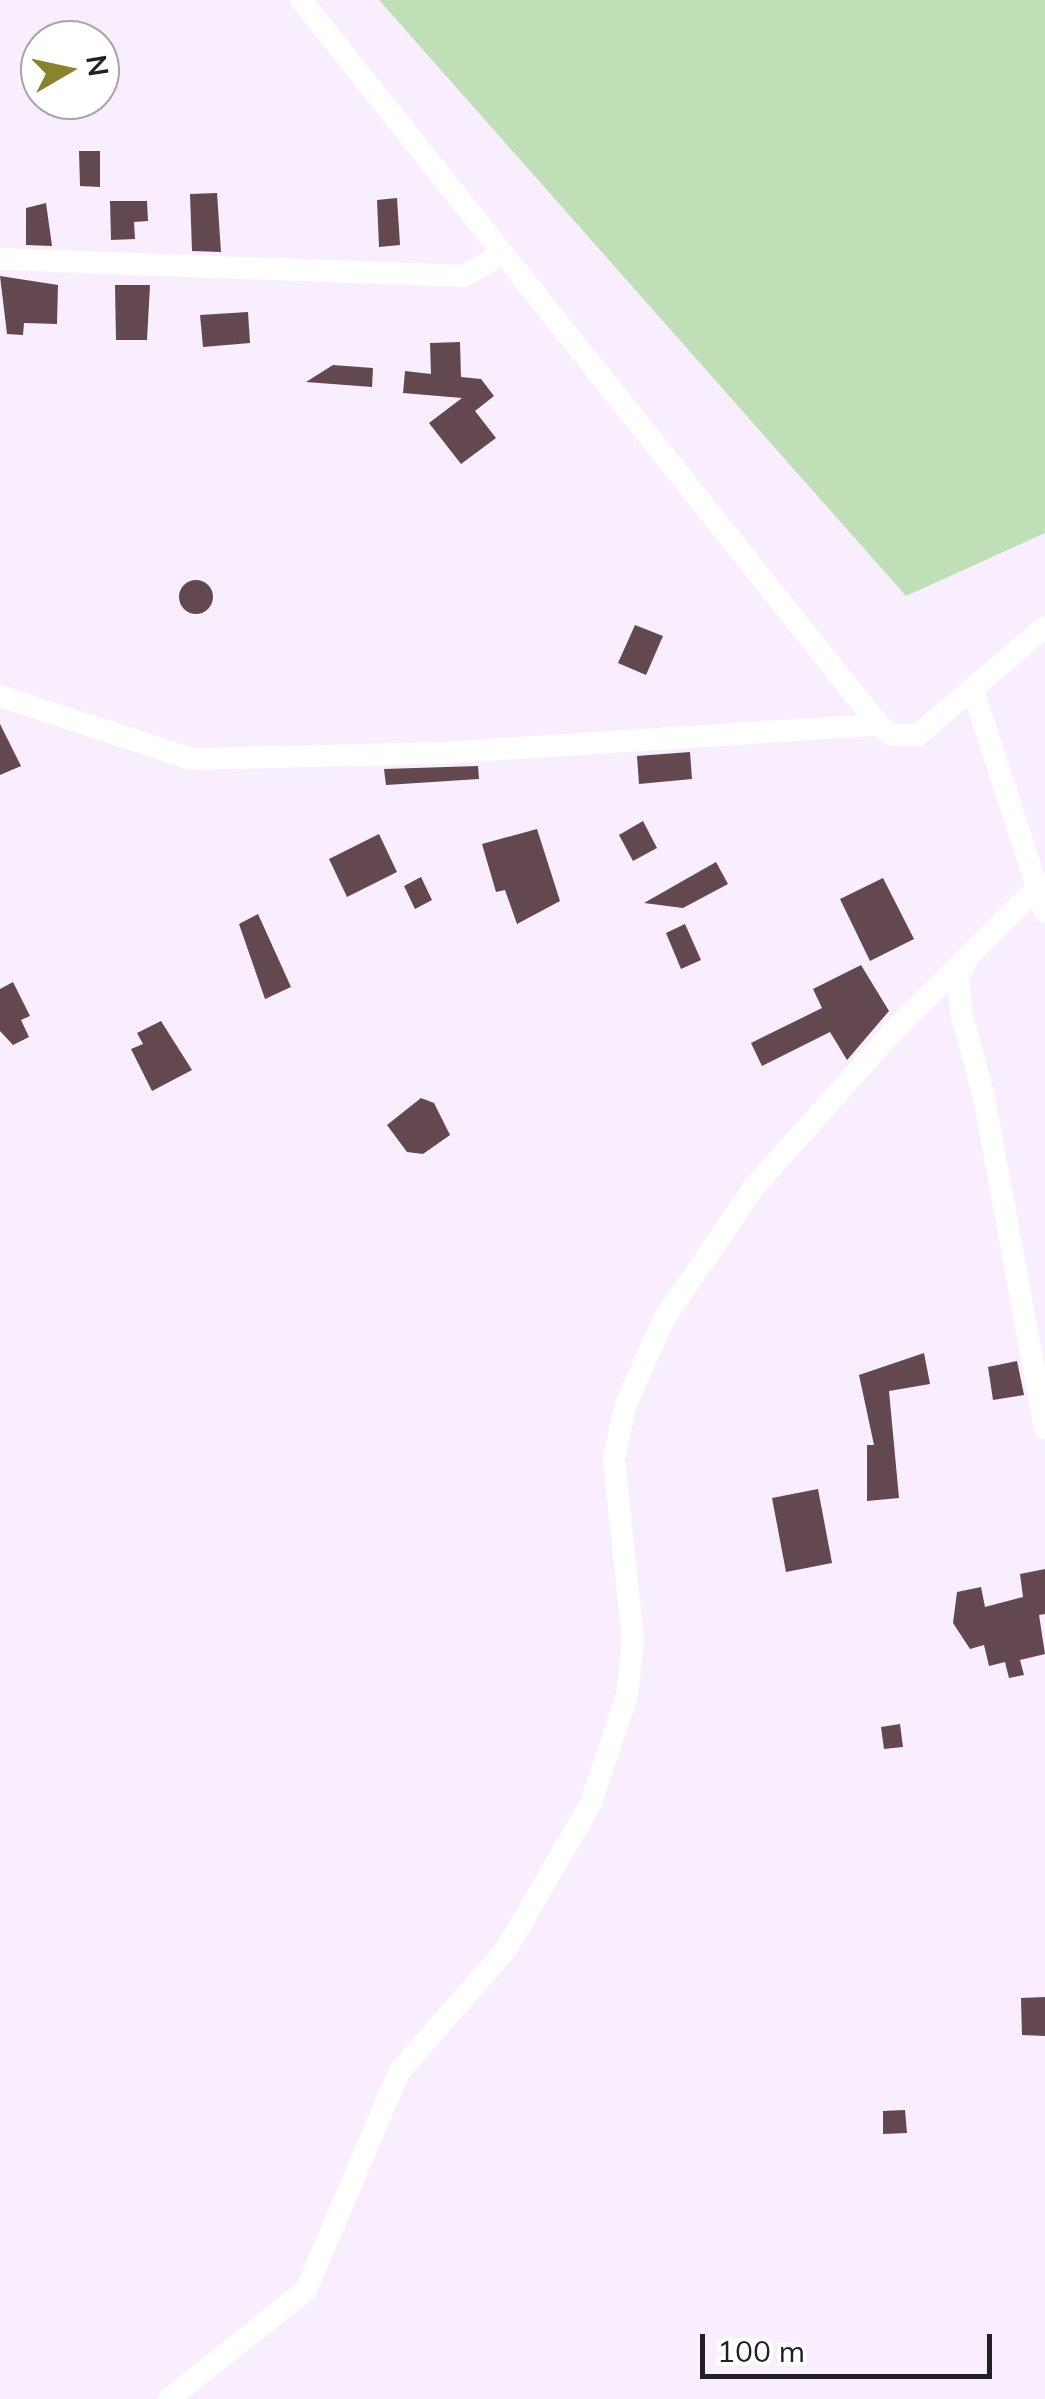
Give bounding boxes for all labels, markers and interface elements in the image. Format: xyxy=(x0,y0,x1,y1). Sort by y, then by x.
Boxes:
north arrow xyxy=(20,20,120,120)
text: N xyxy=(79,52,117,79)
scale bar xyxy=(705,2314,998,2376)
text: 100 m xyxy=(717,2332,805,2370)

